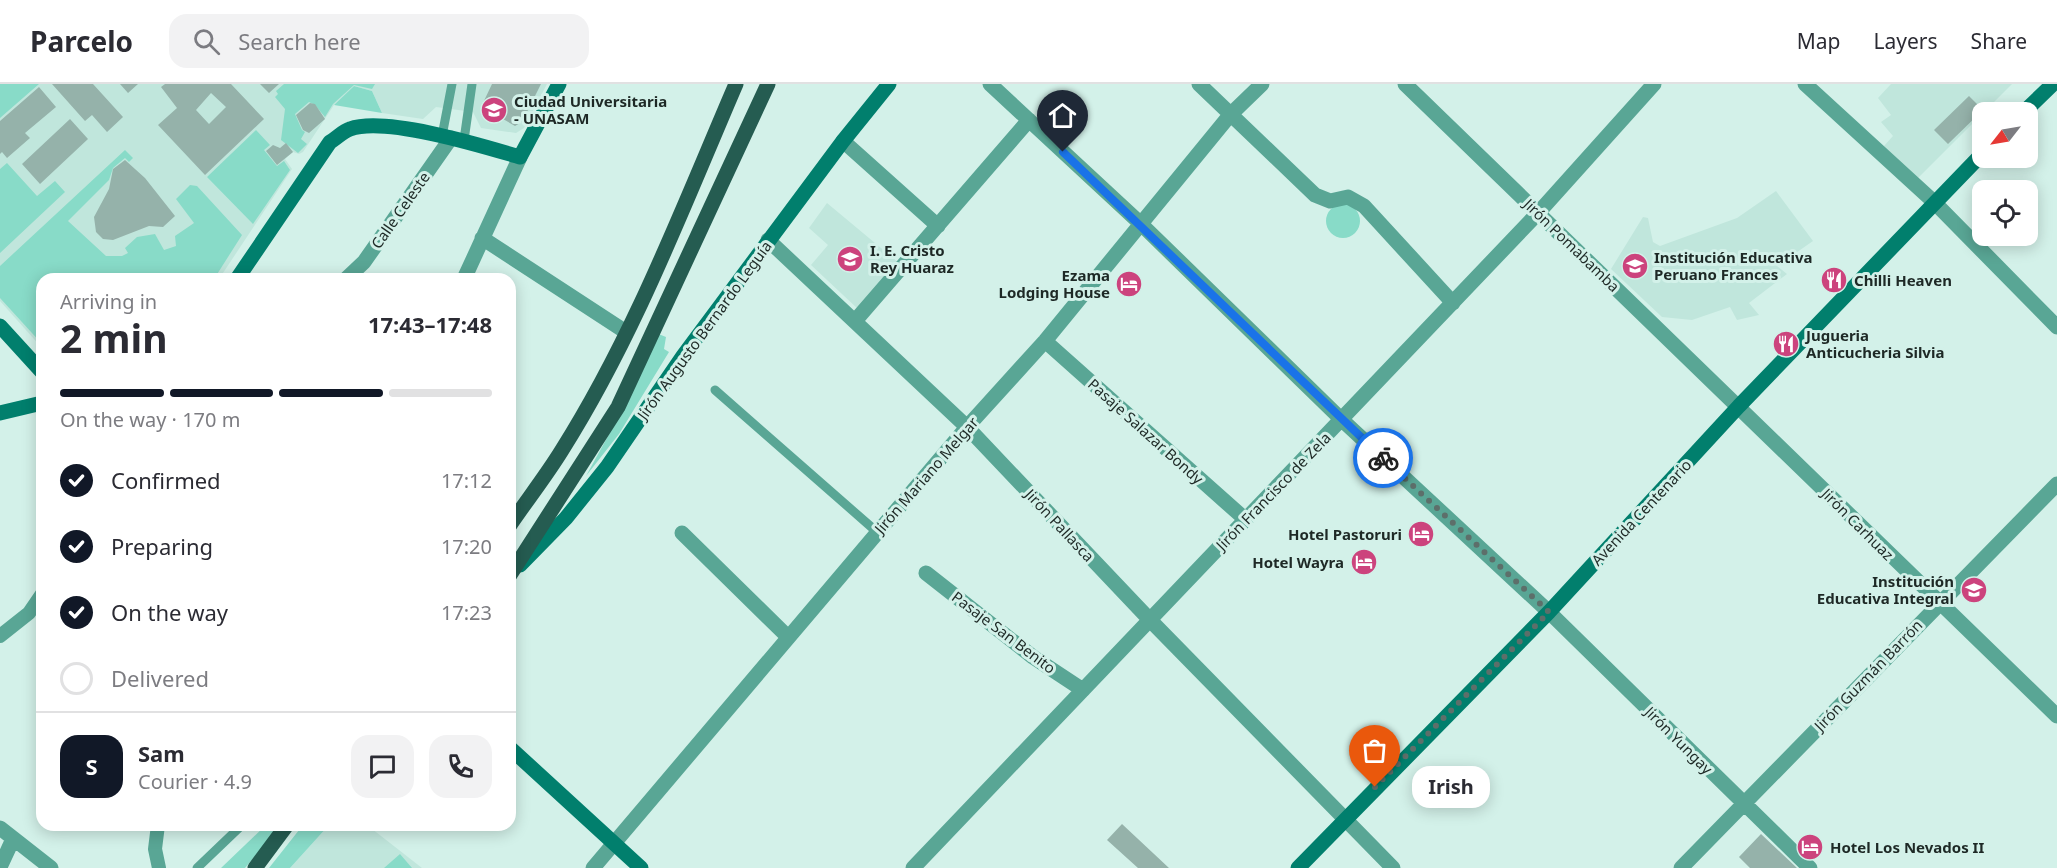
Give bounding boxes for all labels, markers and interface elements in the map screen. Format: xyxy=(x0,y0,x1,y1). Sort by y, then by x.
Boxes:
search box xyxy=(169,14,589,68)
text: Parcelo xyxy=(30,22,133,60)
icon: search xyxy=(190,25,223,58)
text: Search here xyxy=(238,26,361,56)
text: Map xyxy=(1797,27,1841,55)
text: Layers xyxy=(1874,27,1938,55)
text: Share xyxy=(1971,27,2027,55)
pin xyxy=(1037,90,1088,152)
place label: Ciudad Universitaria - UNASAM xyxy=(514,91,667,128)
school or university icon: Ciudad Universitaria - UNASAM xyxy=(479,95,509,125)
icon: home xyxy=(1046,99,1079,132)
north arrow xyxy=(1972,102,2038,168)
map controls xyxy=(1972,102,2038,246)
street label: Calle Celeste xyxy=(366,168,434,252)
button: locate xyxy=(1972,180,2038,246)
street label: Jirón Pomabamba xyxy=(1518,193,1624,296)
street label: Jirón Augusto Bernardo Leguía xyxy=(631,237,776,425)
place label: I. E. Cristo Rey Huaraz xyxy=(870,240,954,277)
school or university icon: I. E. Cristo Rey Huaraz xyxy=(835,244,865,274)
place label: Institución Educativa Peruano Frances xyxy=(1654,247,1813,284)
school or university icon: Institución Educativa Peruano Frances xyxy=(1620,251,1650,281)
place label: Ezama Lodging House xyxy=(999,265,1110,302)
restaurant icon: Chilli Heaven xyxy=(1819,265,1849,295)
hotel icon: Ezama Lodging House xyxy=(1114,269,1144,299)
place label: Chilli Heaven xyxy=(1854,270,1952,290)
text: Arriving in xyxy=(60,288,157,315)
text: 17:43–17:48 xyxy=(368,309,492,339)
text: 2 min xyxy=(60,311,167,364)
place label: Jugueria Anticucheria Silvia xyxy=(1804,325,1944,362)
restaurant icon: Jugueria Anticucheria Silvia xyxy=(1771,329,1801,359)
street label: Pasaje Salazar Bondy xyxy=(1084,374,1208,488)
text: On the way · 170 m xyxy=(60,406,240,433)
street label: Jirón Mariano Melgar xyxy=(868,412,982,539)
street label: Jirón Francisco de Zela xyxy=(1210,428,1335,556)
courier xyxy=(1353,428,1413,488)
icon: bike xyxy=(1367,442,1400,475)
street label: Avenida Centenario xyxy=(1587,455,1695,569)
icon: check xyxy=(60,464,93,497)
text: Confirmed xyxy=(111,465,221,495)
text: 17:12 xyxy=(441,467,492,494)
street label: Jirón Carhuaz xyxy=(1816,482,1898,564)
street label: Jirón Pallasca xyxy=(1020,483,1099,566)
hotel icon: Hotel Pastoruri xyxy=(1406,519,1436,549)
place label: Hotel Pastoruri xyxy=(1288,524,1402,544)
icon: check xyxy=(60,530,93,563)
text: Preparing xyxy=(111,531,213,561)
text: 17:20 xyxy=(441,533,492,560)
hotel icon: Hotel Wayra xyxy=(1349,547,1379,577)
place label: Hotel Wayra xyxy=(1252,552,1344,572)
place label: Institución Educativa Integral xyxy=(1817,571,1954,608)
school or university icon: Institución Educativa Integral xyxy=(1959,575,1989,605)
street label: Pasaje San Benito xyxy=(948,586,1060,678)
icon: check xyxy=(60,596,93,629)
text: On the way xyxy=(111,597,228,627)
text: 17:23 xyxy=(441,599,492,626)
street label: Jirón Guzmán Barrón xyxy=(1808,615,1926,736)
text: Delivered xyxy=(111,663,209,693)
street label: Jirón Yungay xyxy=(1639,700,1717,778)
pin xyxy=(1349,725,1400,787)
icon: bag xyxy=(1358,734,1391,767)
button: chat xyxy=(351,735,414,798)
button: phone xyxy=(429,735,492,798)
text: Sam xyxy=(138,738,185,768)
text: S xyxy=(85,751,98,781)
callout: Irish xyxy=(1411,766,1489,808)
text: Courier · 4.9 xyxy=(138,768,252,795)
text: Irish xyxy=(1428,773,1474,800)
hotel icon: Hotel Los Nevados II xyxy=(1795,832,1825,862)
place label: Hotel Los Nevados II xyxy=(1830,837,1984,857)

